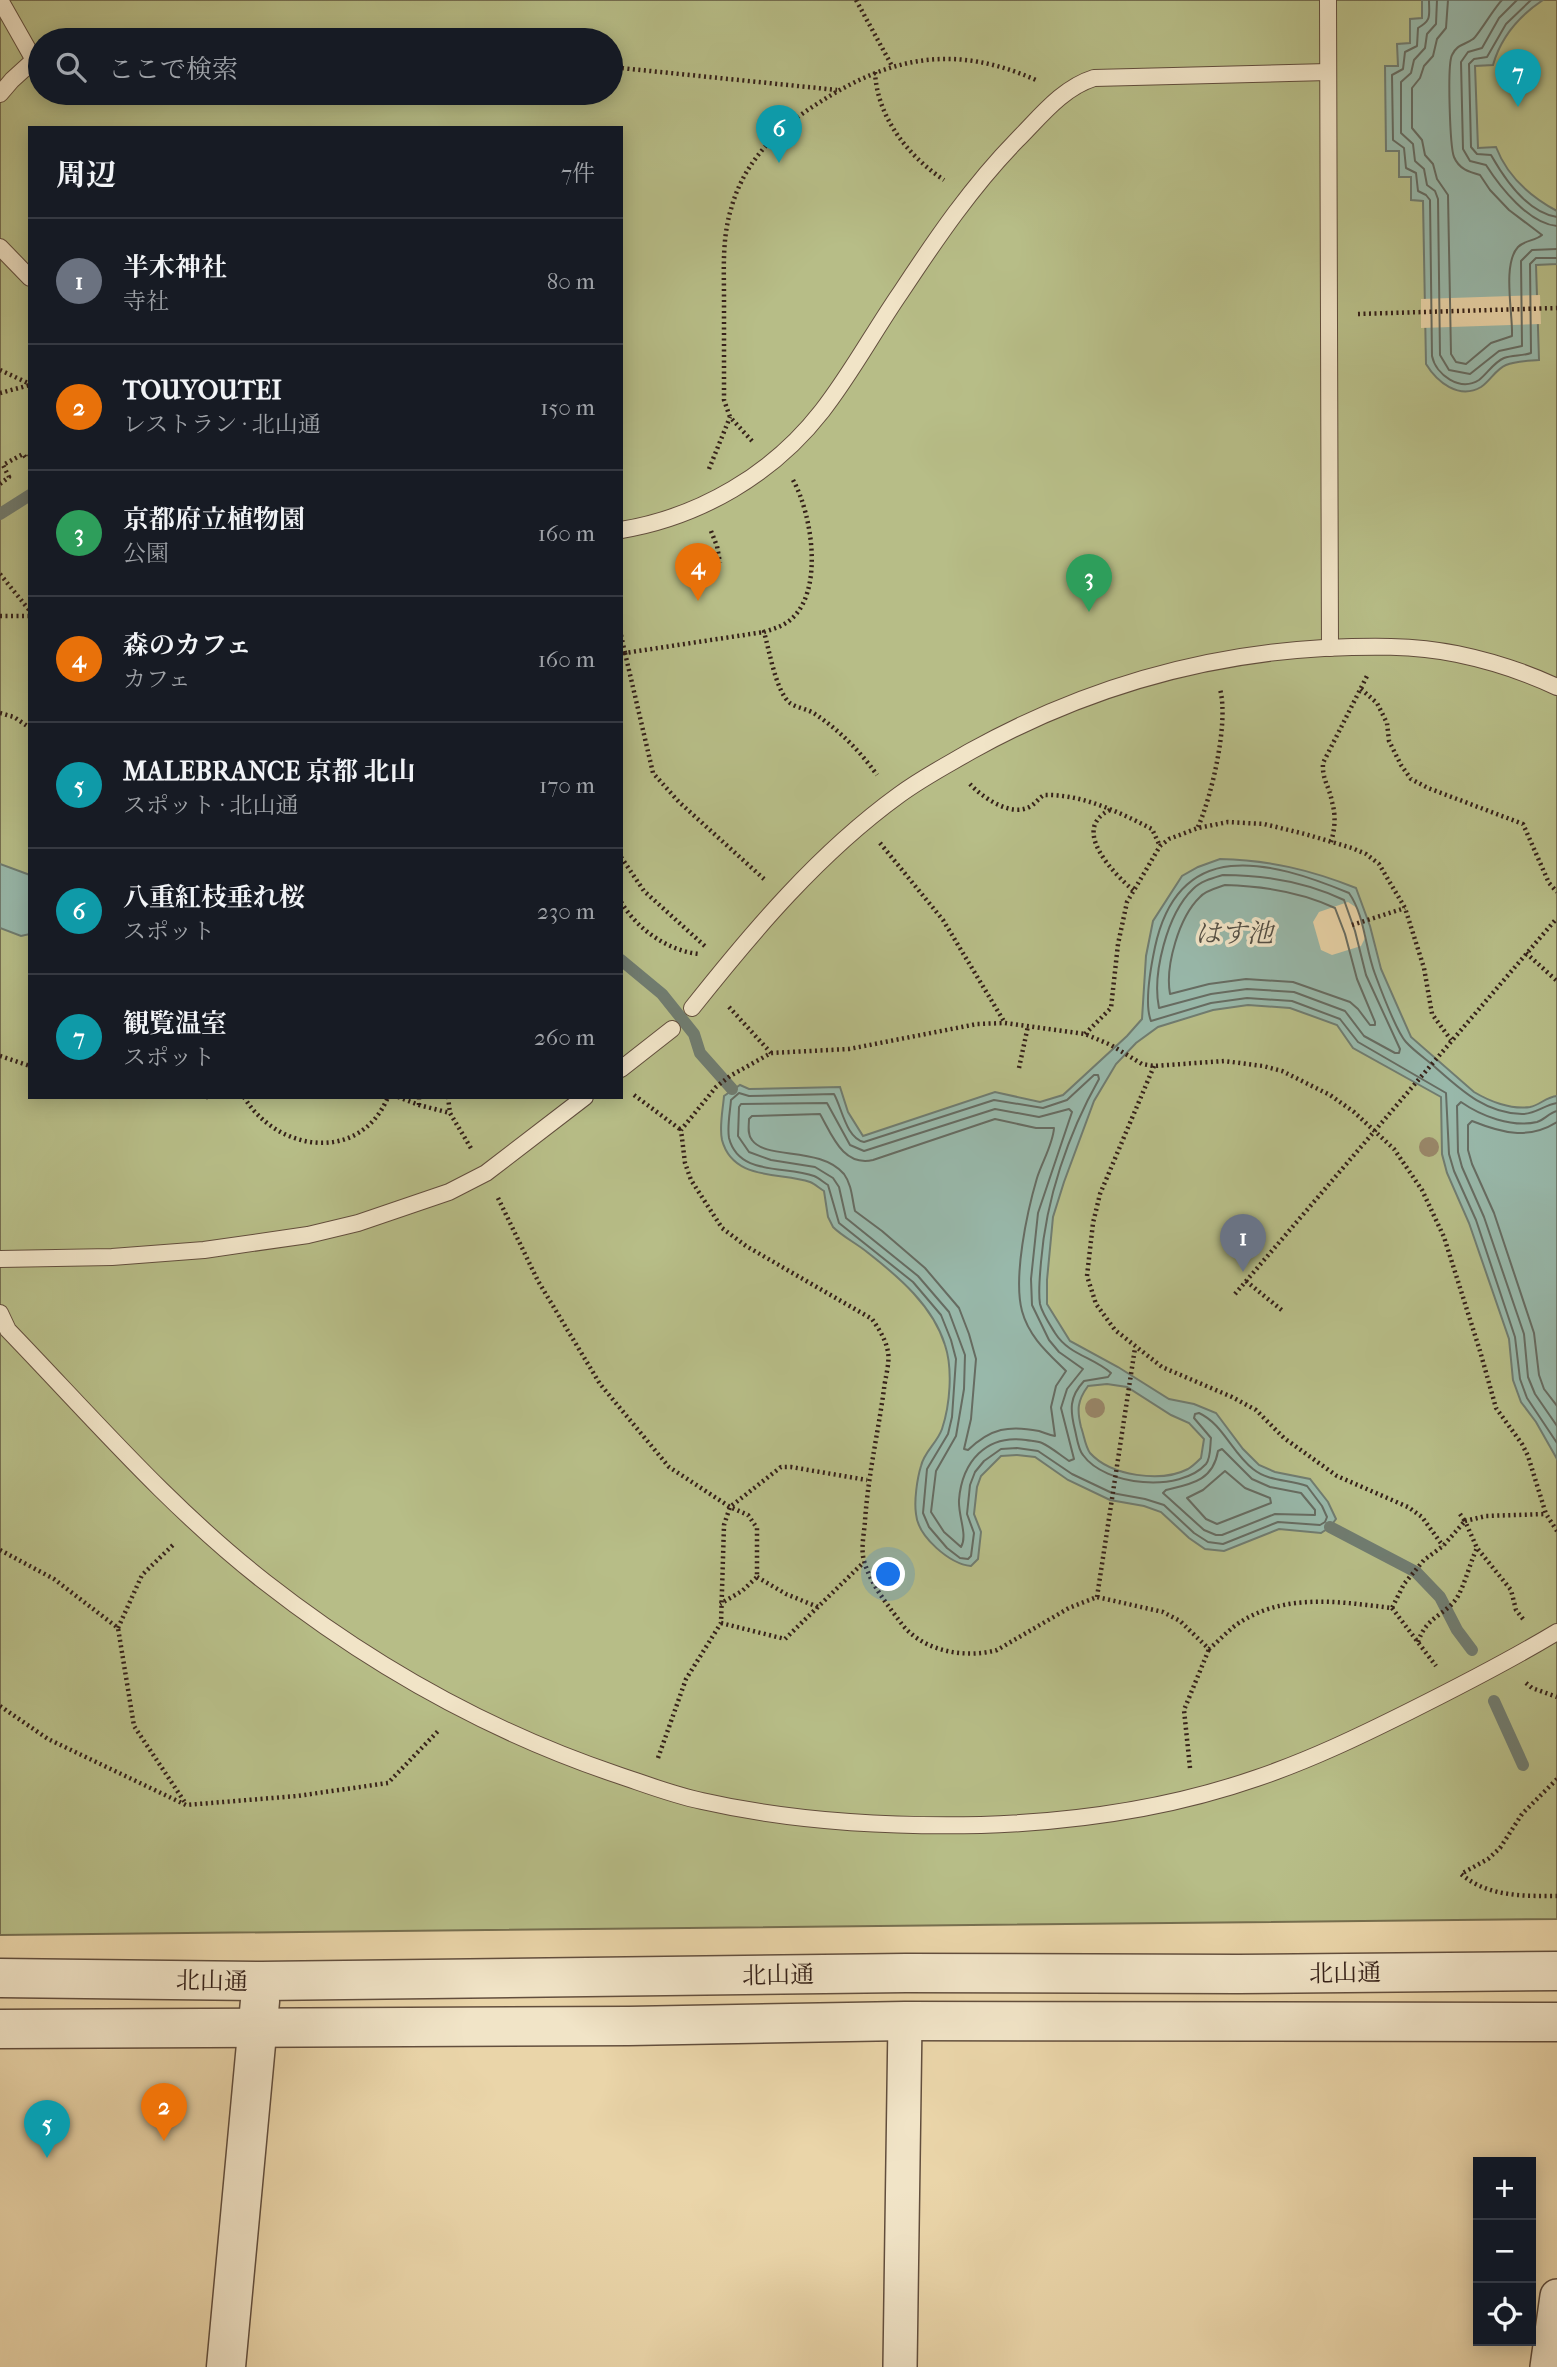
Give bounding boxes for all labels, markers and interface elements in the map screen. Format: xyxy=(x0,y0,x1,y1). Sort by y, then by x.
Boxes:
search box xyxy=(28,28,623,105)
icon: search xyxy=(52,48,90,86)
pin: 7 xyxy=(1495,49,1541,107)
text: ここで検索 xyxy=(108,54,238,85)
pin: 6 xyxy=(756,105,802,163)
text: 周辺 xyxy=(56,158,116,193)
text: 7件 xyxy=(561,160,595,187)
text: 半木神社 xyxy=(123,252,227,283)
text: 1 xyxy=(75,268,83,295)
text: 80 m xyxy=(547,268,595,295)
text: 寺社 xyxy=(123,288,169,315)
text: TOUYOUTEI xyxy=(123,375,282,406)
text: 2 xyxy=(73,394,85,421)
text: 150 m xyxy=(540,394,595,421)
text: レストラン · 北山通 xyxy=(123,411,321,438)
text: 京都府立植物園 xyxy=(123,504,305,535)
text: 3 xyxy=(74,520,84,547)
text: 160 m xyxy=(538,520,595,547)
text: 公園 xyxy=(123,540,169,567)
pin: 4 xyxy=(675,543,721,601)
pin: 3 xyxy=(1066,554,1112,612)
text: 森のカフェ xyxy=(123,630,252,661)
text: 4 xyxy=(72,646,86,673)
text: 160 m xyxy=(538,646,595,673)
text: カフェ xyxy=(123,666,191,693)
text: MALEBRANCE 京都 北山 xyxy=(123,756,416,787)
text: 5 xyxy=(74,772,84,799)
text: 170 m xyxy=(539,772,595,799)
text: スポット · 北山通 xyxy=(123,792,299,819)
text: 八重紅枝垂れ桜 xyxy=(123,882,305,913)
text: 6 xyxy=(73,898,85,925)
text: 230 m xyxy=(537,898,595,925)
text: スポット xyxy=(123,918,215,945)
water label: はす池 xyxy=(1195,918,1276,949)
text: 観覧温室 xyxy=(123,1008,227,1039)
text: 7 xyxy=(73,1024,85,1051)
text: 260 m xyxy=(534,1024,595,1051)
text: スポット xyxy=(123,1044,215,1071)
pin: 1 xyxy=(1220,1214,1266,1272)
your location xyxy=(871,1557,905,1591)
street label: 北山通 xyxy=(1309,1958,1381,1988)
street label: 北山通 xyxy=(742,1960,814,1990)
street label: 北山通 xyxy=(176,1966,248,1996)
pin: 2 xyxy=(141,2083,187,2141)
pin: 5 xyxy=(24,2100,70,2158)
map controls xyxy=(1473,2157,1536,2346)
button: + xyxy=(1473,2157,1536,2220)
button: − xyxy=(1473,2220,1536,2283)
button: locate xyxy=(1473,2283,1536,2346)

